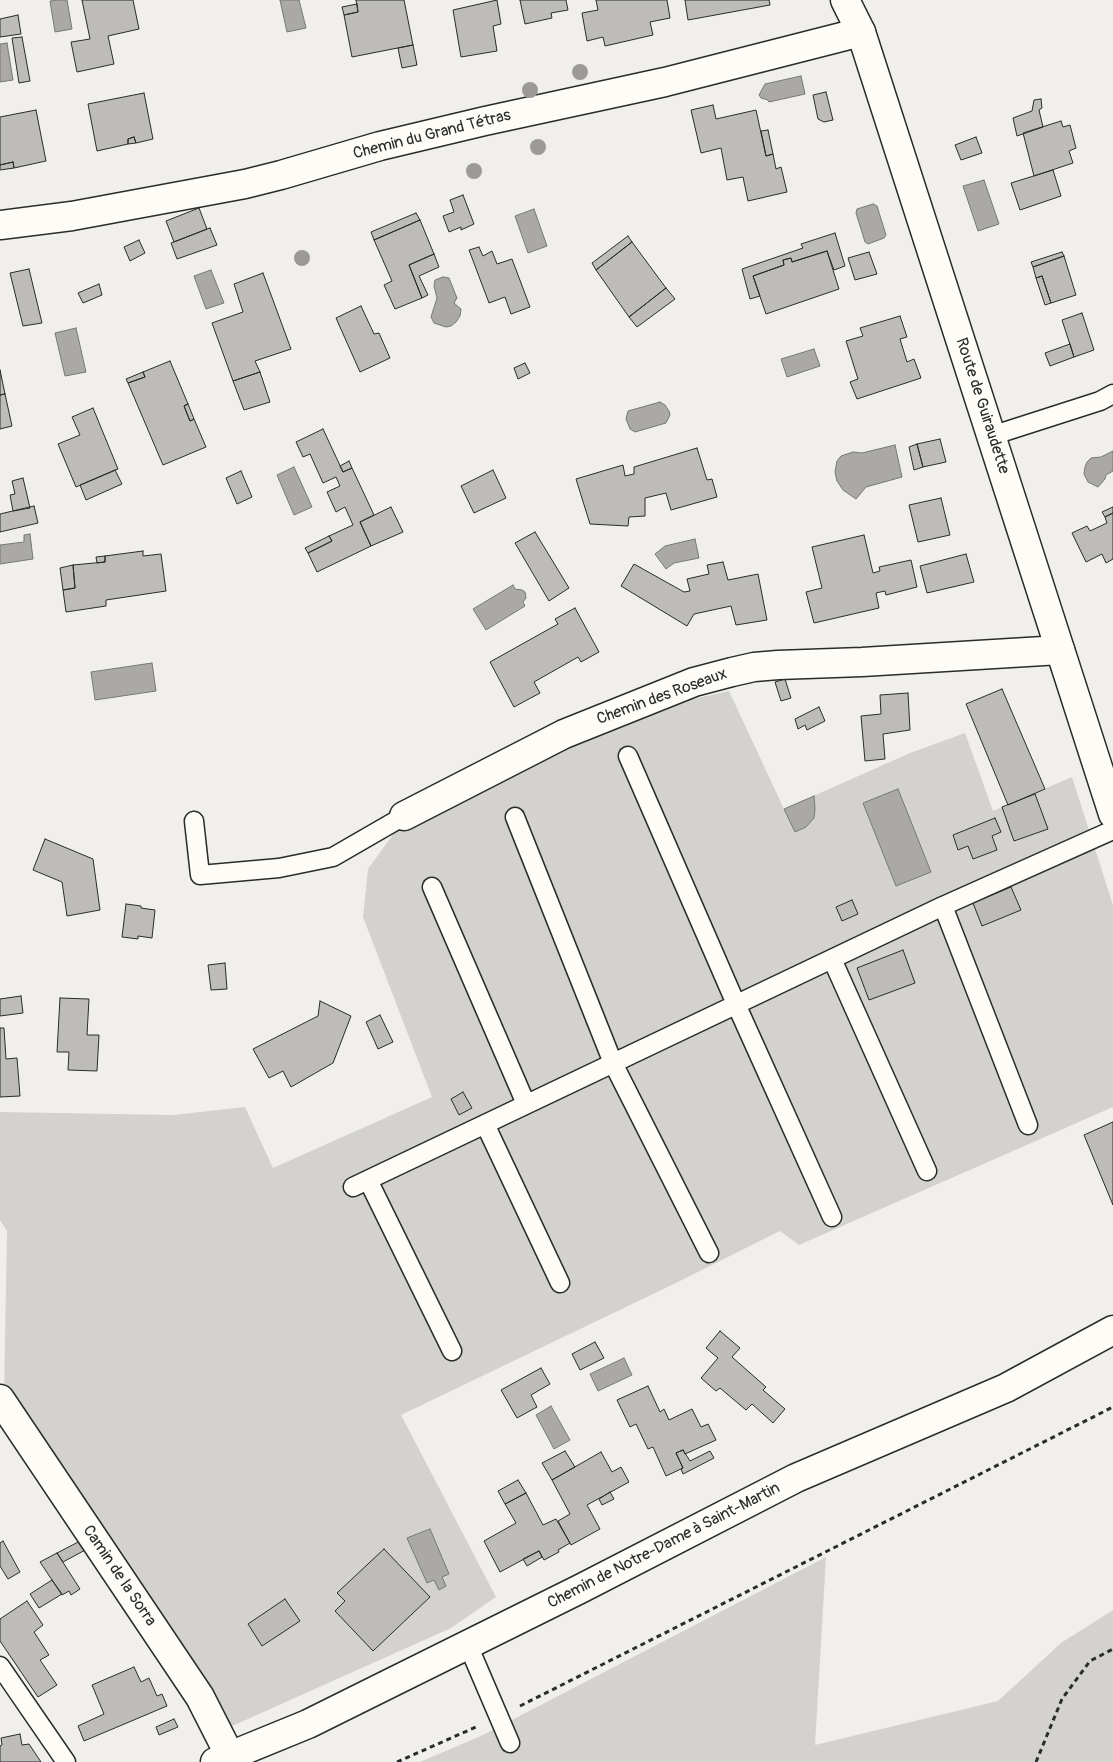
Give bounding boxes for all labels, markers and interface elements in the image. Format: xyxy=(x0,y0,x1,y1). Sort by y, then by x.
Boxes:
street label: Chemin du Grand Tétras xyxy=(351,106,513,164)
street label: Route de Guiraudette xyxy=(951,335,1013,477)
street label: Chemin des Roseaux xyxy=(594,665,730,729)
street label: Chemin de Notre-Dame à Saint-Martin xyxy=(545,1479,783,1613)
street label: Camin de la Sorra xyxy=(78,1522,160,1630)

